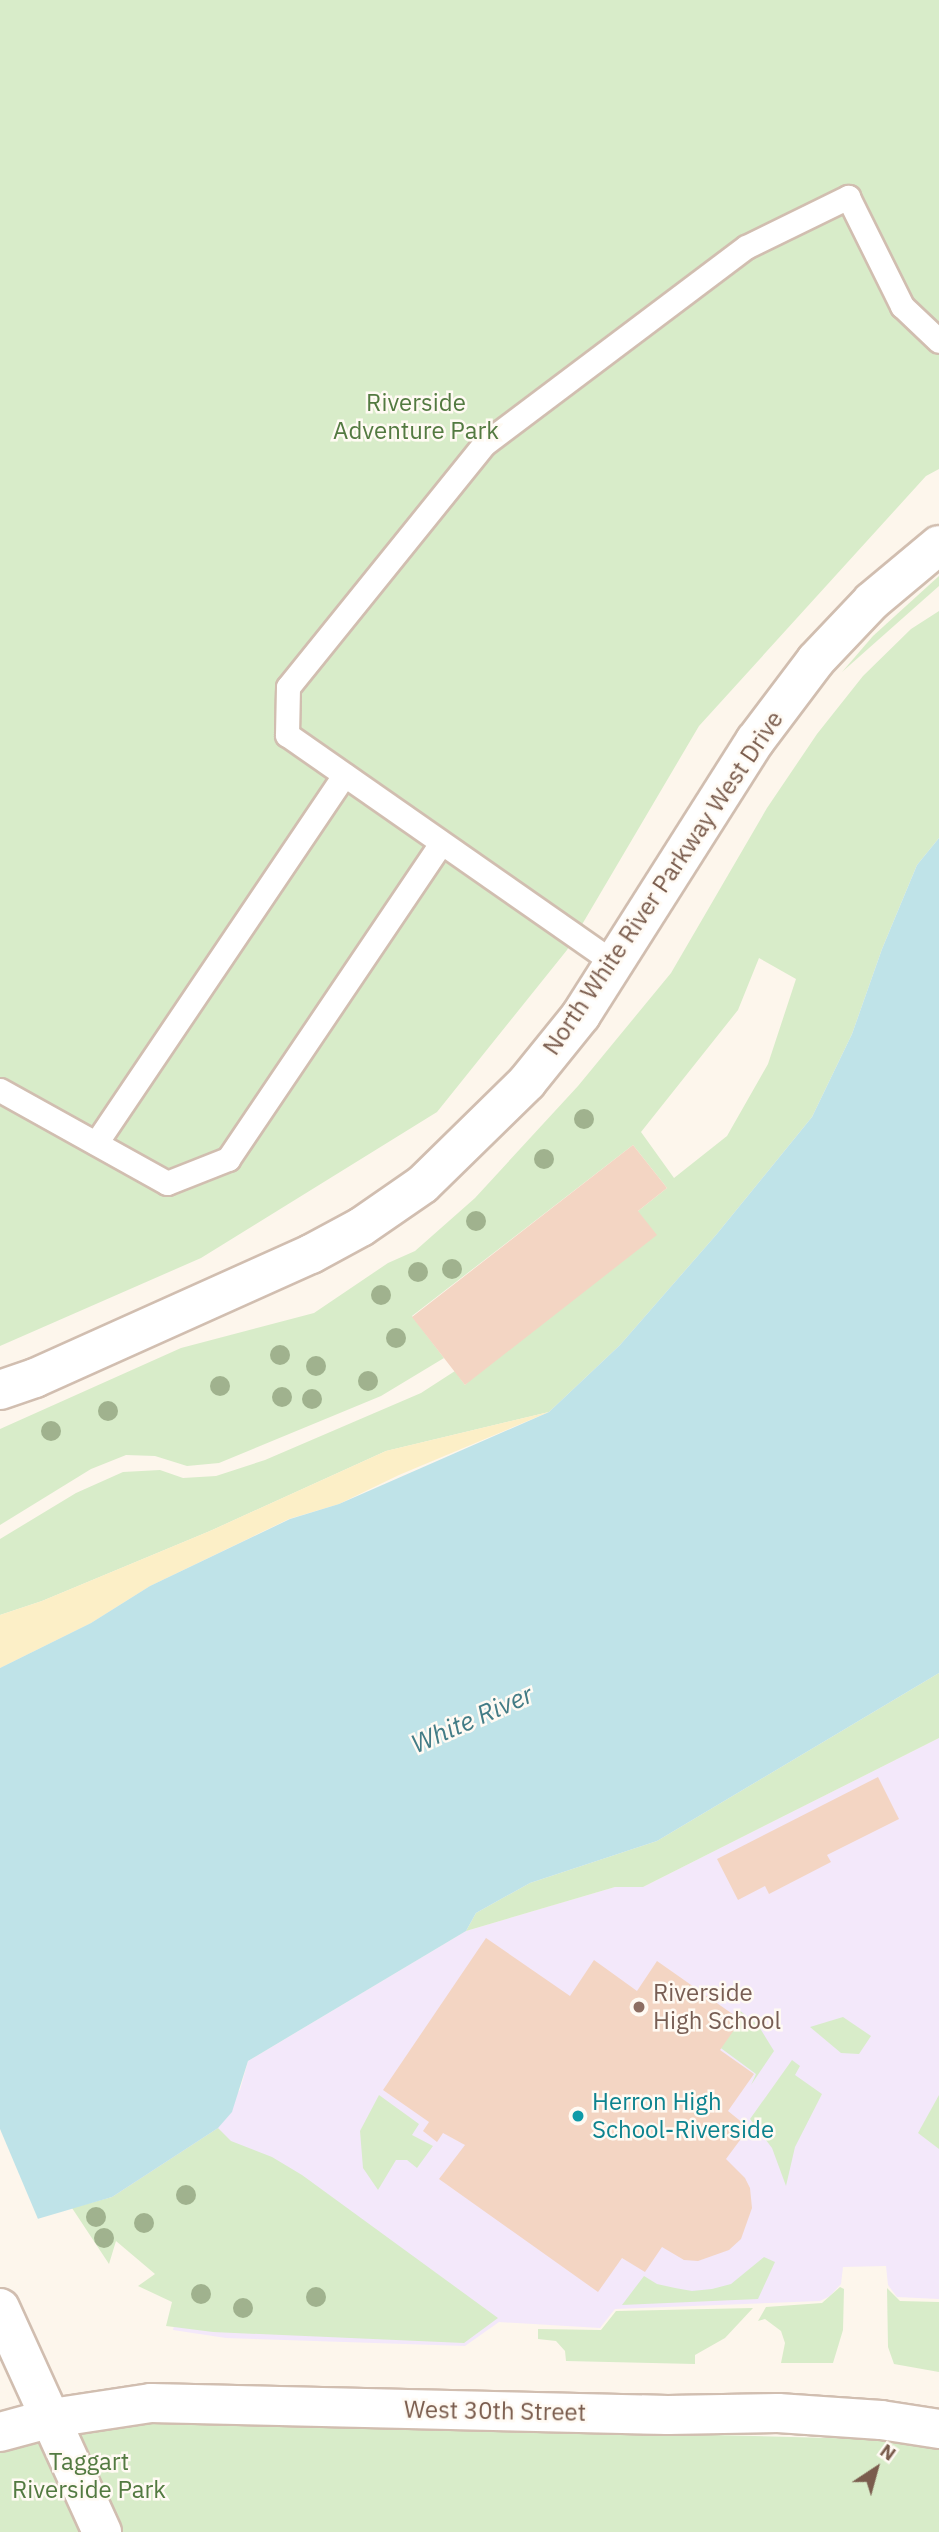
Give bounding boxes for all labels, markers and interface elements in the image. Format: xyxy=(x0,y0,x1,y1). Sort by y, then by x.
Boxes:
park label: Riverside Adventure Park xyxy=(333,389,499,445)
street label: North White River Parkway West Drive xyxy=(537,706,789,1060)
water label: White River xyxy=(406,1678,538,1760)
place label: Riverside High School xyxy=(653,1979,781,2035)
marker: Riverside High School xyxy=(631,1999,647,2015)
place label: Herron High School-Riverside xyxy=(592,2088,774,2144)
marker: Herron High School-Riverside xyxy=(570,2108,586,2124)
street label: West 30th Street xyxy=(404,2395,586,2427)
north arrow xyxy=(841,2434,911,2504)
text: N xyxy=(876,2438,901,2466)
park label: Taggart Riverside Park xyxy=(12,2448,166,2504)

